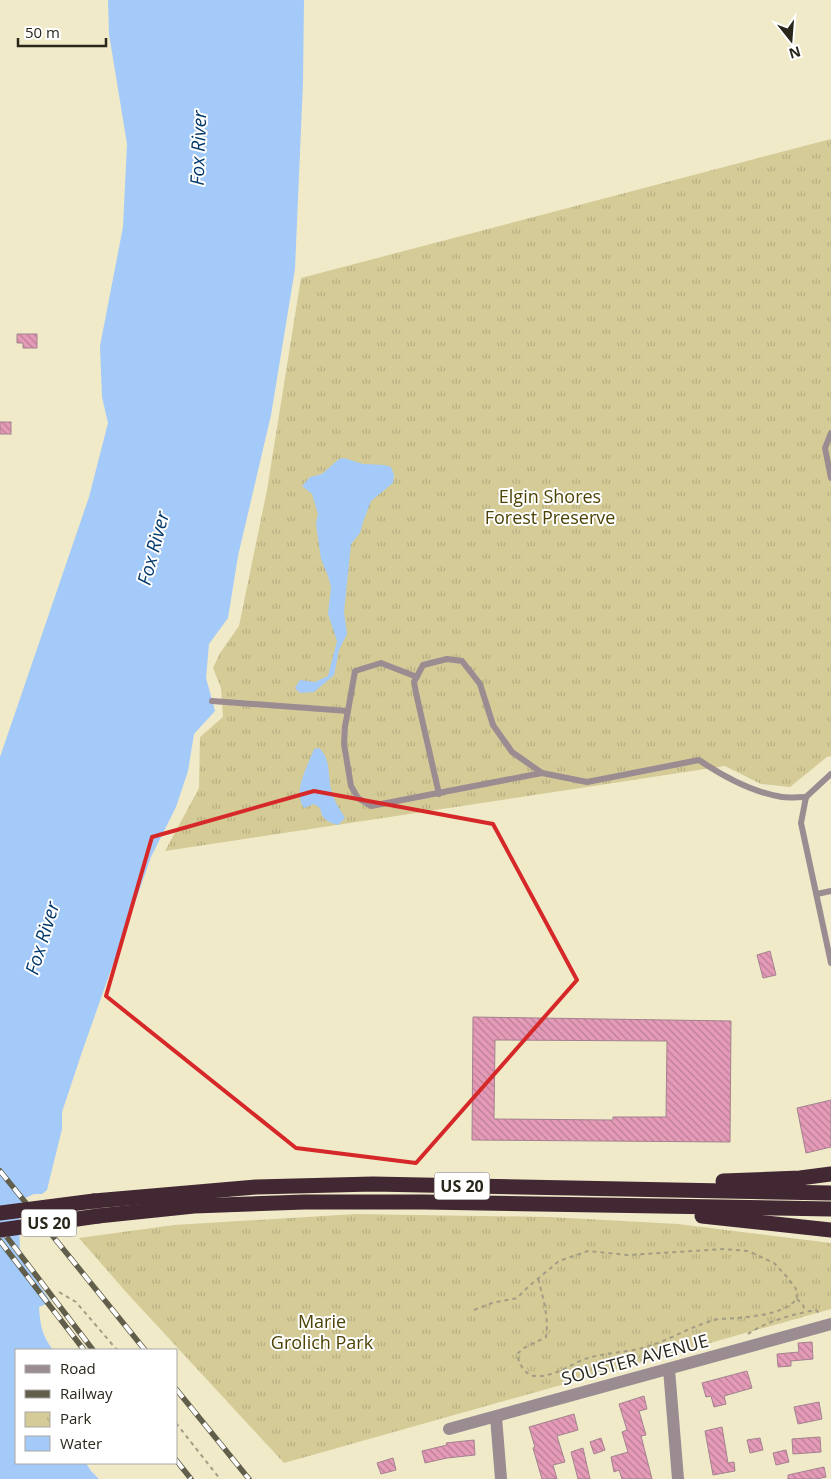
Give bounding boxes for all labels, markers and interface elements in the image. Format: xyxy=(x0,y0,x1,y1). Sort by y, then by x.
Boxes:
scale bar xyxy=(18,15,105,47)
north arrow xyxy=(766,15,816,65)
text: 50 m xyxy=(25,22,60,42)
text: N xyxy=(787,42,803,64)
water label: Fox River xyxy=(184,108,212,186)
park label: Elgin Shores Forest Preserve xyxy=(485,484,615,529)
water label: Fox River xyxy=(131,507,176,588)
water label: Fox River xyxy=(19,897,66,978)
road number: US 20 xyxy=(434,1172,490,1200)
road number: US 20 xyxy=(22,1210,76,1236)
park label: Marie Grolich Park xyxy=(271,1309,374,1354)
street label: SOUSTER AVENUE xyxy=(559,1328,711,1390)
legend xyxy=(15,1349,178,1464)
text: Road xyxy=(60,1358,96,1378)
text: Railway xyxy=(60,1383,113,1403)
text: Park xyxy=(60,1408,91,1428)
text: Water xyxy=(60,1433,102,1453)

